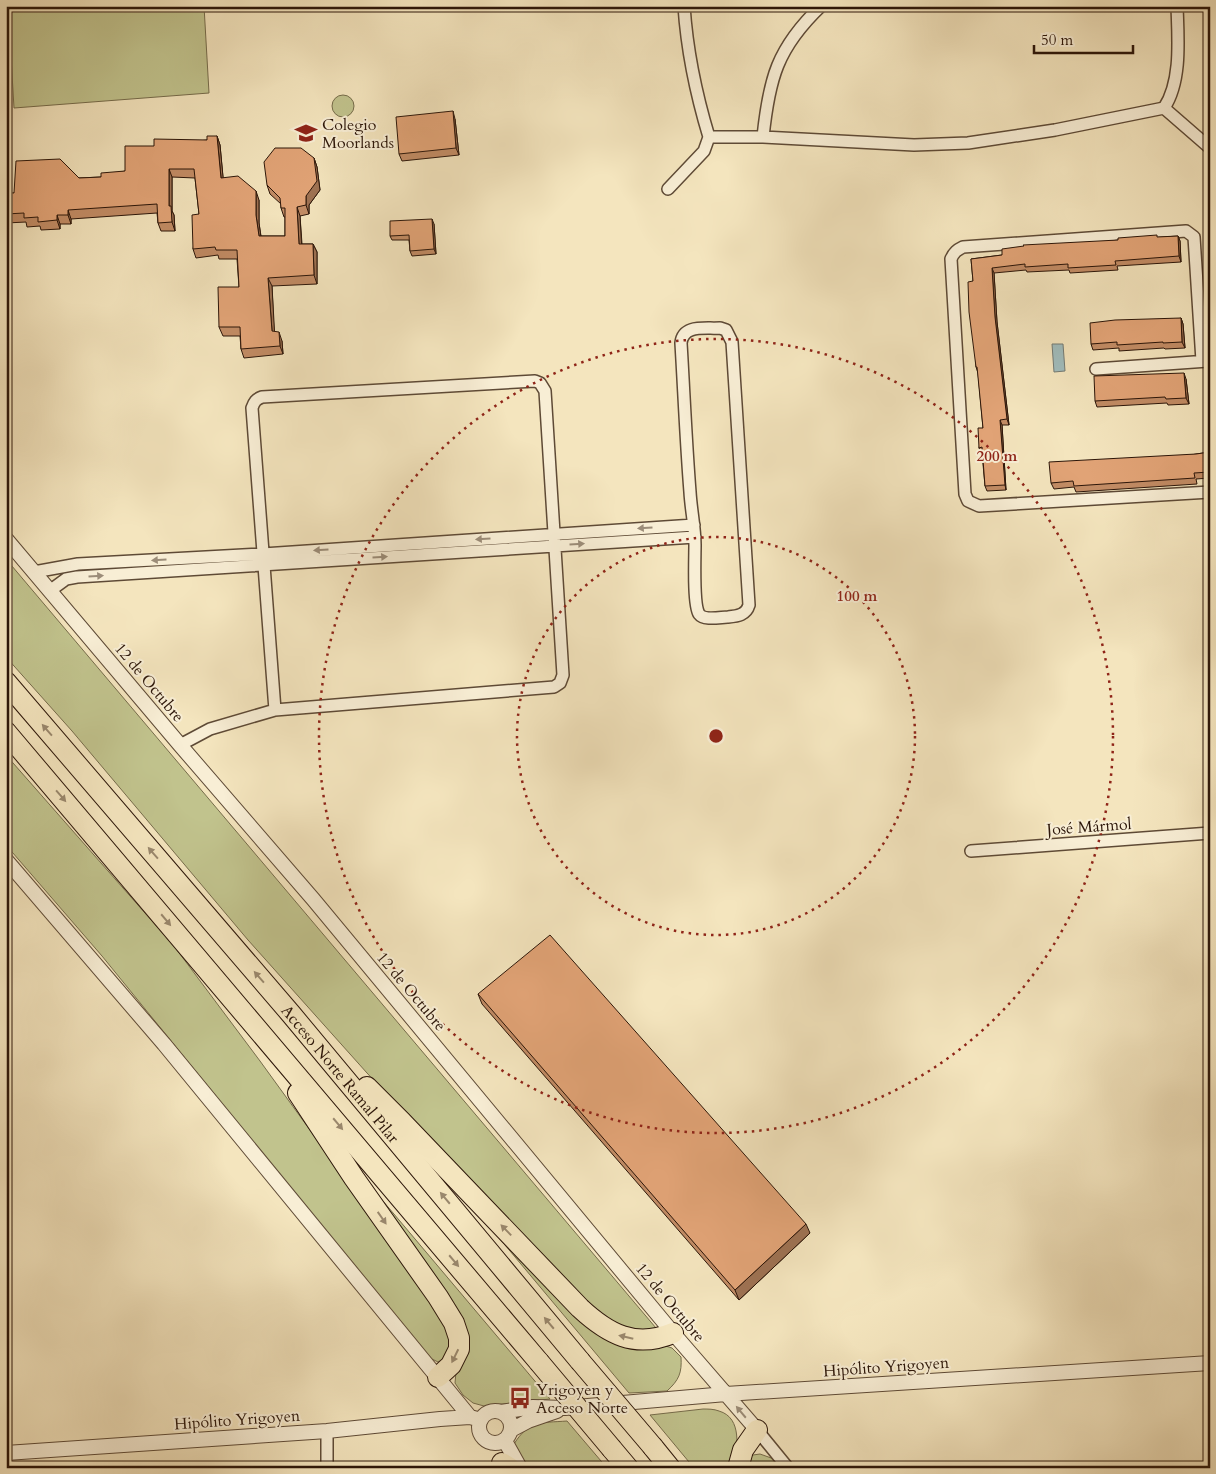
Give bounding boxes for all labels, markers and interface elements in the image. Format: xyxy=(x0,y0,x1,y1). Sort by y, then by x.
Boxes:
scale bar xyxy=(1034,22,1132,54)
text: 50 m xyxy=(1041,30,1073,50)
place label: Colegio Moorlands xyxy=(322,114,394,154)
school or university icon: Colegio Moorlands xyxy=(293,120,319,146)
text: 200 m xyxy=(977,446,1018,466)
one-way arrow xyxy=(637,525,653,533)
one-way arrow xyxy=(475,535,491,543)
one-way arrow xyxy=(569,540,585,548)
one-way arrow xyxy=(313,546,329,554)
one-way arrow xyxy=(372,553,388,561)
one-way arrow xyxy=(151,556,167,564)
one-way arrow xyxy=(88,571,104,579)
text: 100 m xyxy=(837,586,878,606)
street label: 12 de Octubre xyxy=(109,638,189,727)
one-way arrow xyxy=(42,724,53,737)
centre of rings xyxy=(707,727,725,745)
one-way arrow xyxy=(55,789,66,802)
street label: José Mármol xyxy=(1044,813,1132,841)
one-way arrow xyxy=(147,848,159,860)
one-way arrow xyxy=(160,914,171,926)
street label: 12 de Octubre xyxy=(371,947,451,1036)
one-way arrow xyxy=(253,971,265,983)
street label: Acceso Norte Ramal Pilar xyxy=(276,1000,404,1148)
one-way arrow xyxy=(333,1117,344,1130)
one-way arrow xyxy=(439,1193,451,1205)
one-way arrow xyxy=(377,1211,387,1225)
one-way arrow xyxy=(500,1225,512,1237)
one-way arrow xyxy=(449,1255,460,1268)
street label: 12 de Octubre xyxy=(630,1258,710,1347)
one-way arrow xyxy=(544,1317,555,1330)
one-way arrow xyxy=(618,1333,633,1341)
one-way arrow xyxy=(451,1349,459,1364)
street label: Hipólito Yrigoyen xyxy=(822,1352,950,1382)
place label: Yrigoyen y Acceso Norte xyxy=(536,1379,628,1419)
bus stop icon: Yrigoyen y Acceso Norte xyxy=(507,1385,533,1411)
street label: Hipólito Yrigoyen xyxy=(173,1405,301,1435)
one-way arrow xyxy=(736,1406,747,1419)

